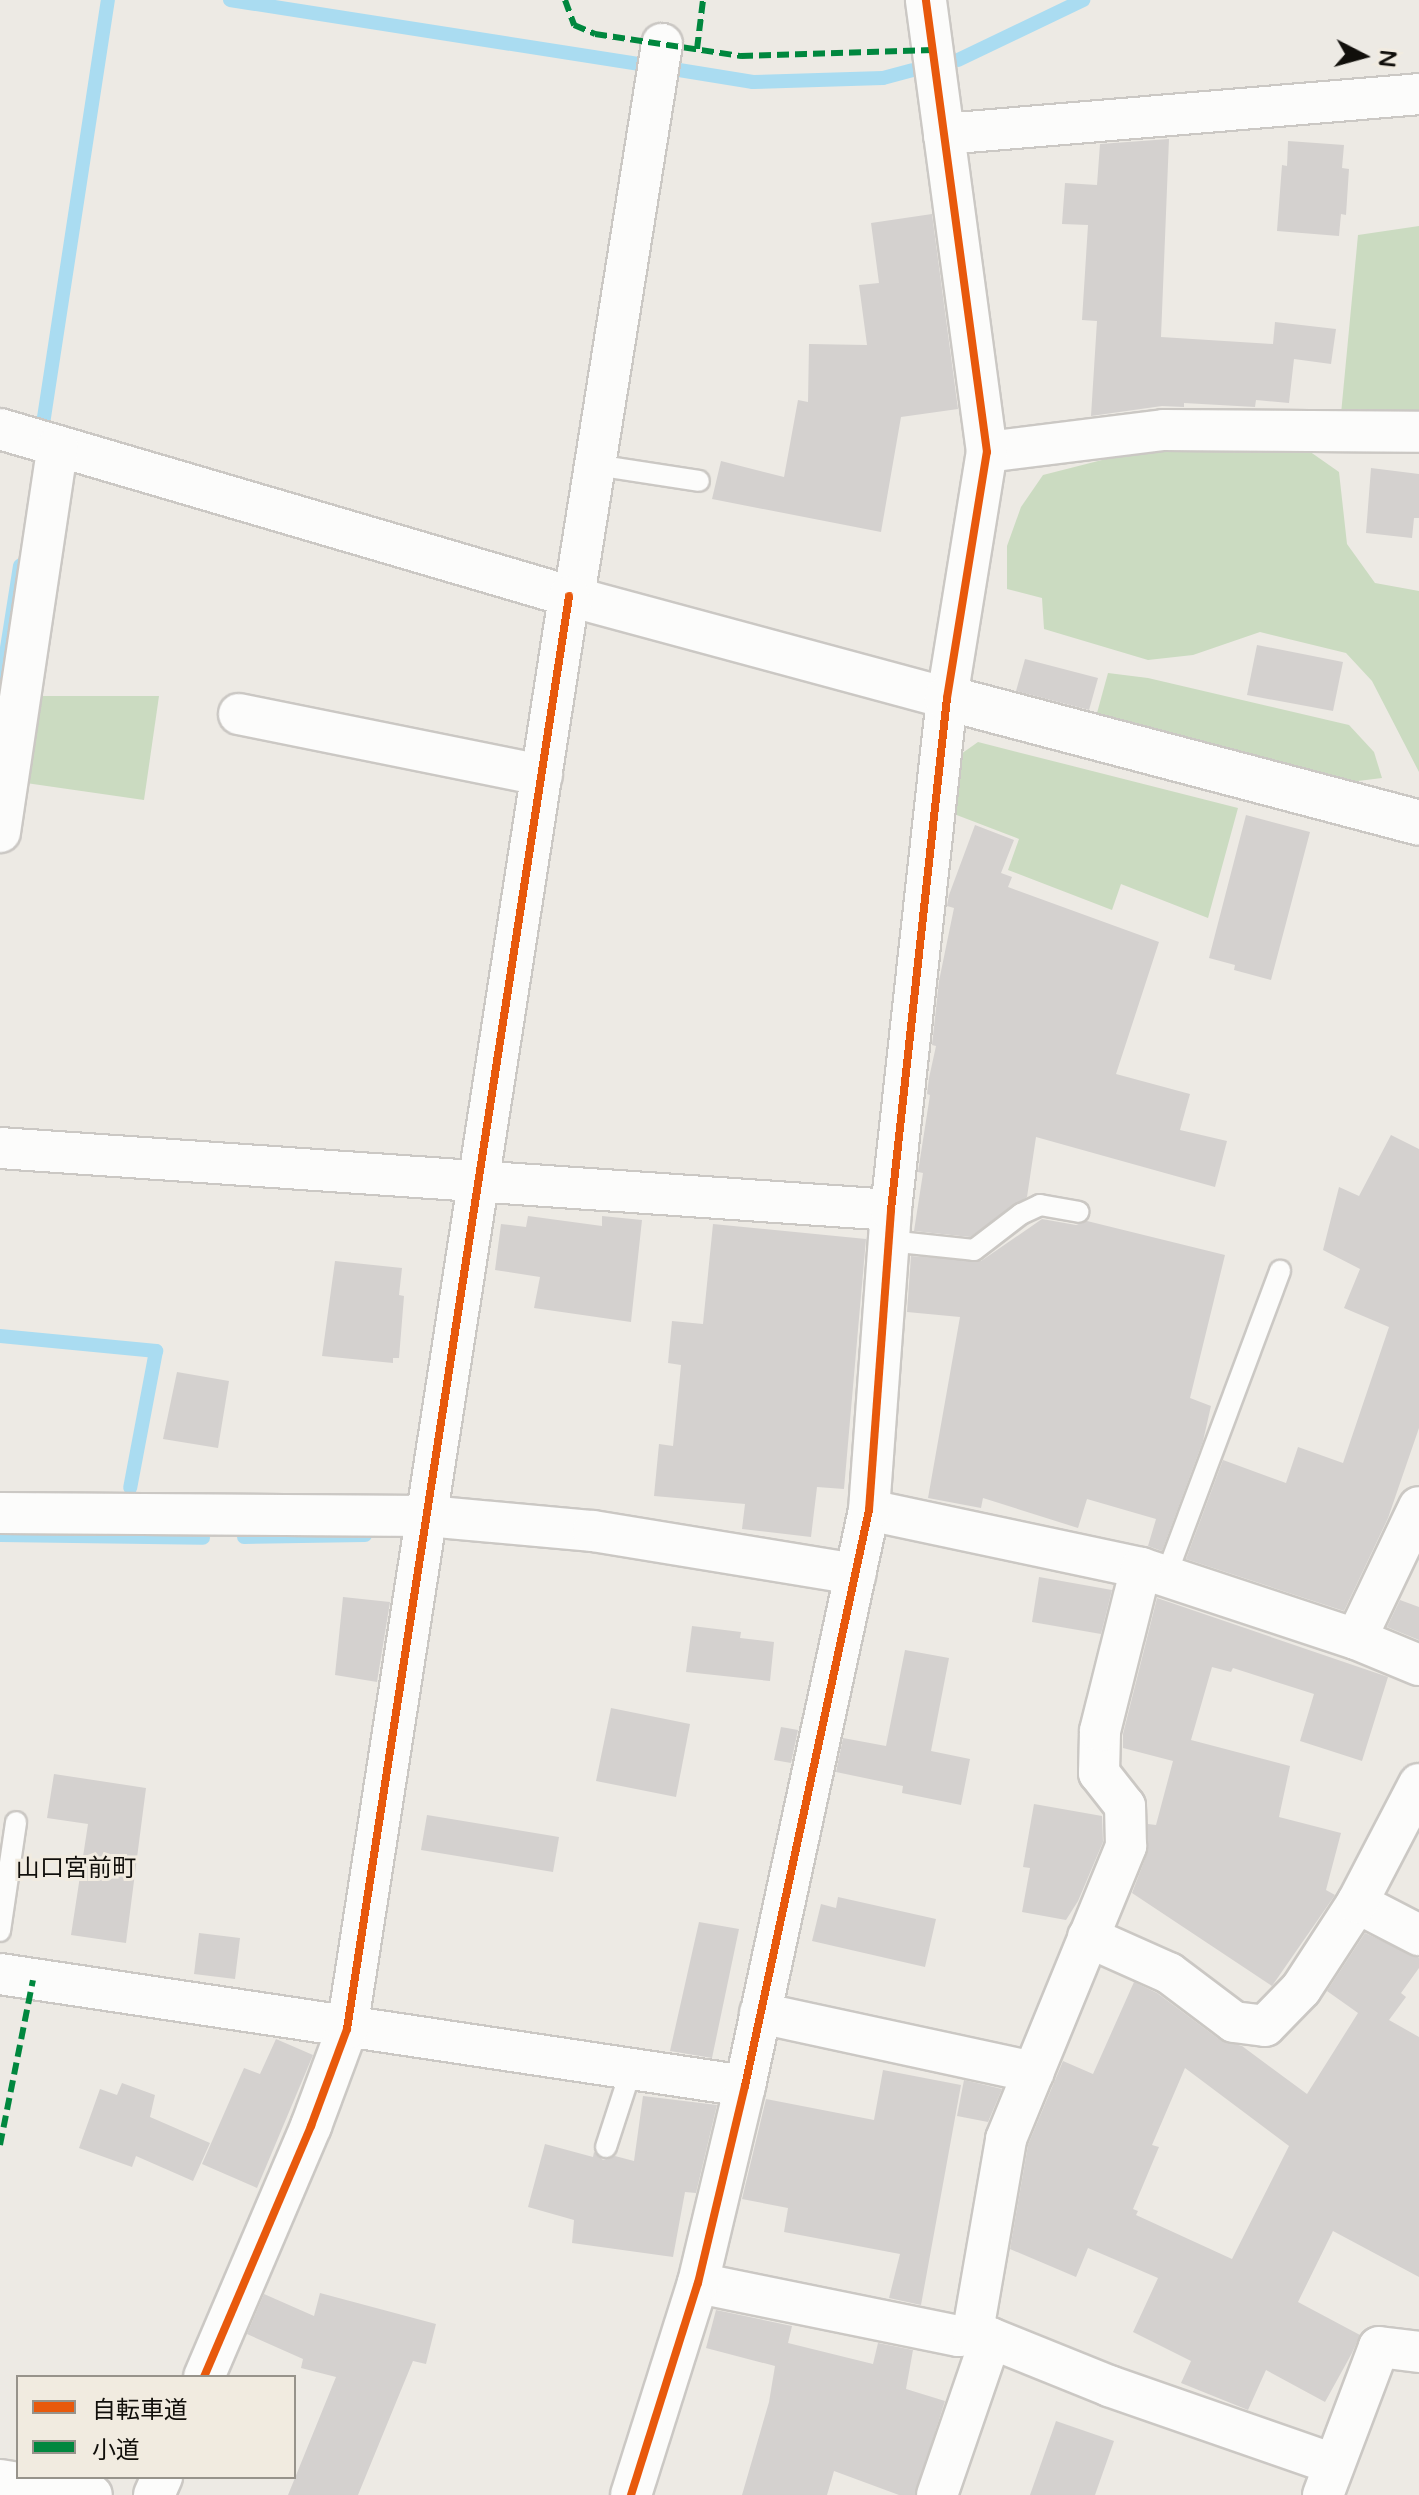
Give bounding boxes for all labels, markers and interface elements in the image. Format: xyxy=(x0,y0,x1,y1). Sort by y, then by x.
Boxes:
north arrow xyxy=(1323,16,1403,96)
text: N xyxy=(1373,48,1401,69)
district label: 山口宮前町 xyxy=(16,1855,136,1883)
legend xyxy=(16,2375,296,2479)
text: 自転車道 xyxy=(92,2396,188,2425)
text: 小道 xyxy=(92,2436,140,2465)

